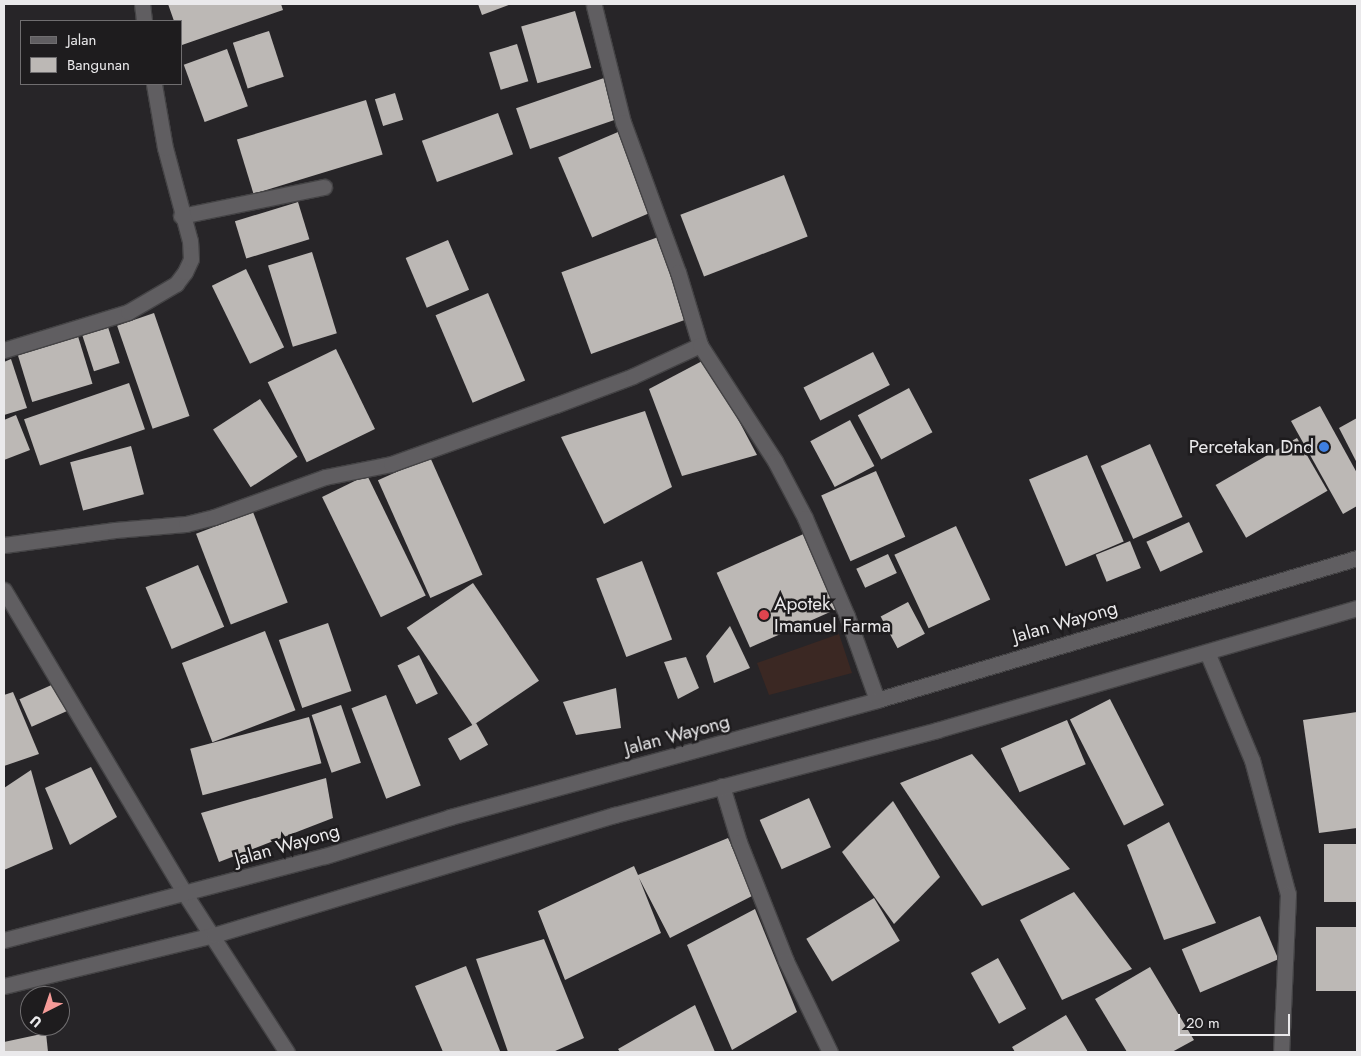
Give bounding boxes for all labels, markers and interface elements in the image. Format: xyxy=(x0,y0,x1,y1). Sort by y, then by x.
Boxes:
legend xyxy=(20,20,182,85)
text: Jalan xyxy=(67,29,96,51)
text: Bangunan xyxy=(67,54,130,76)
place label: Percetakan Dnd xyxy=(1189,436,1314,458)
marker: Percetakan Dnd xyxy=(1318,441,1330,453)
place label: Apotek Imanuel Farma xyxy=(774,593,891,637)
street label: Jalan Wayong xyxy=(1010,596,1120,648)
marker: Apotek Imanuel Farma xyxy=(758,609,770,621)
street label: Jalan Wayong xyxy=(622,710,732,760)
street label: Jalan Wayong xyxy=(232,819,342,871)
north arrow xyxy=(20,986,70,1036)
scale bar xyxy=(1181,1004,1294,1036)
text: U xyxy=(26,1011,46,1032)
text: 20 m xyxy=(1186,1012,1220,1034)

